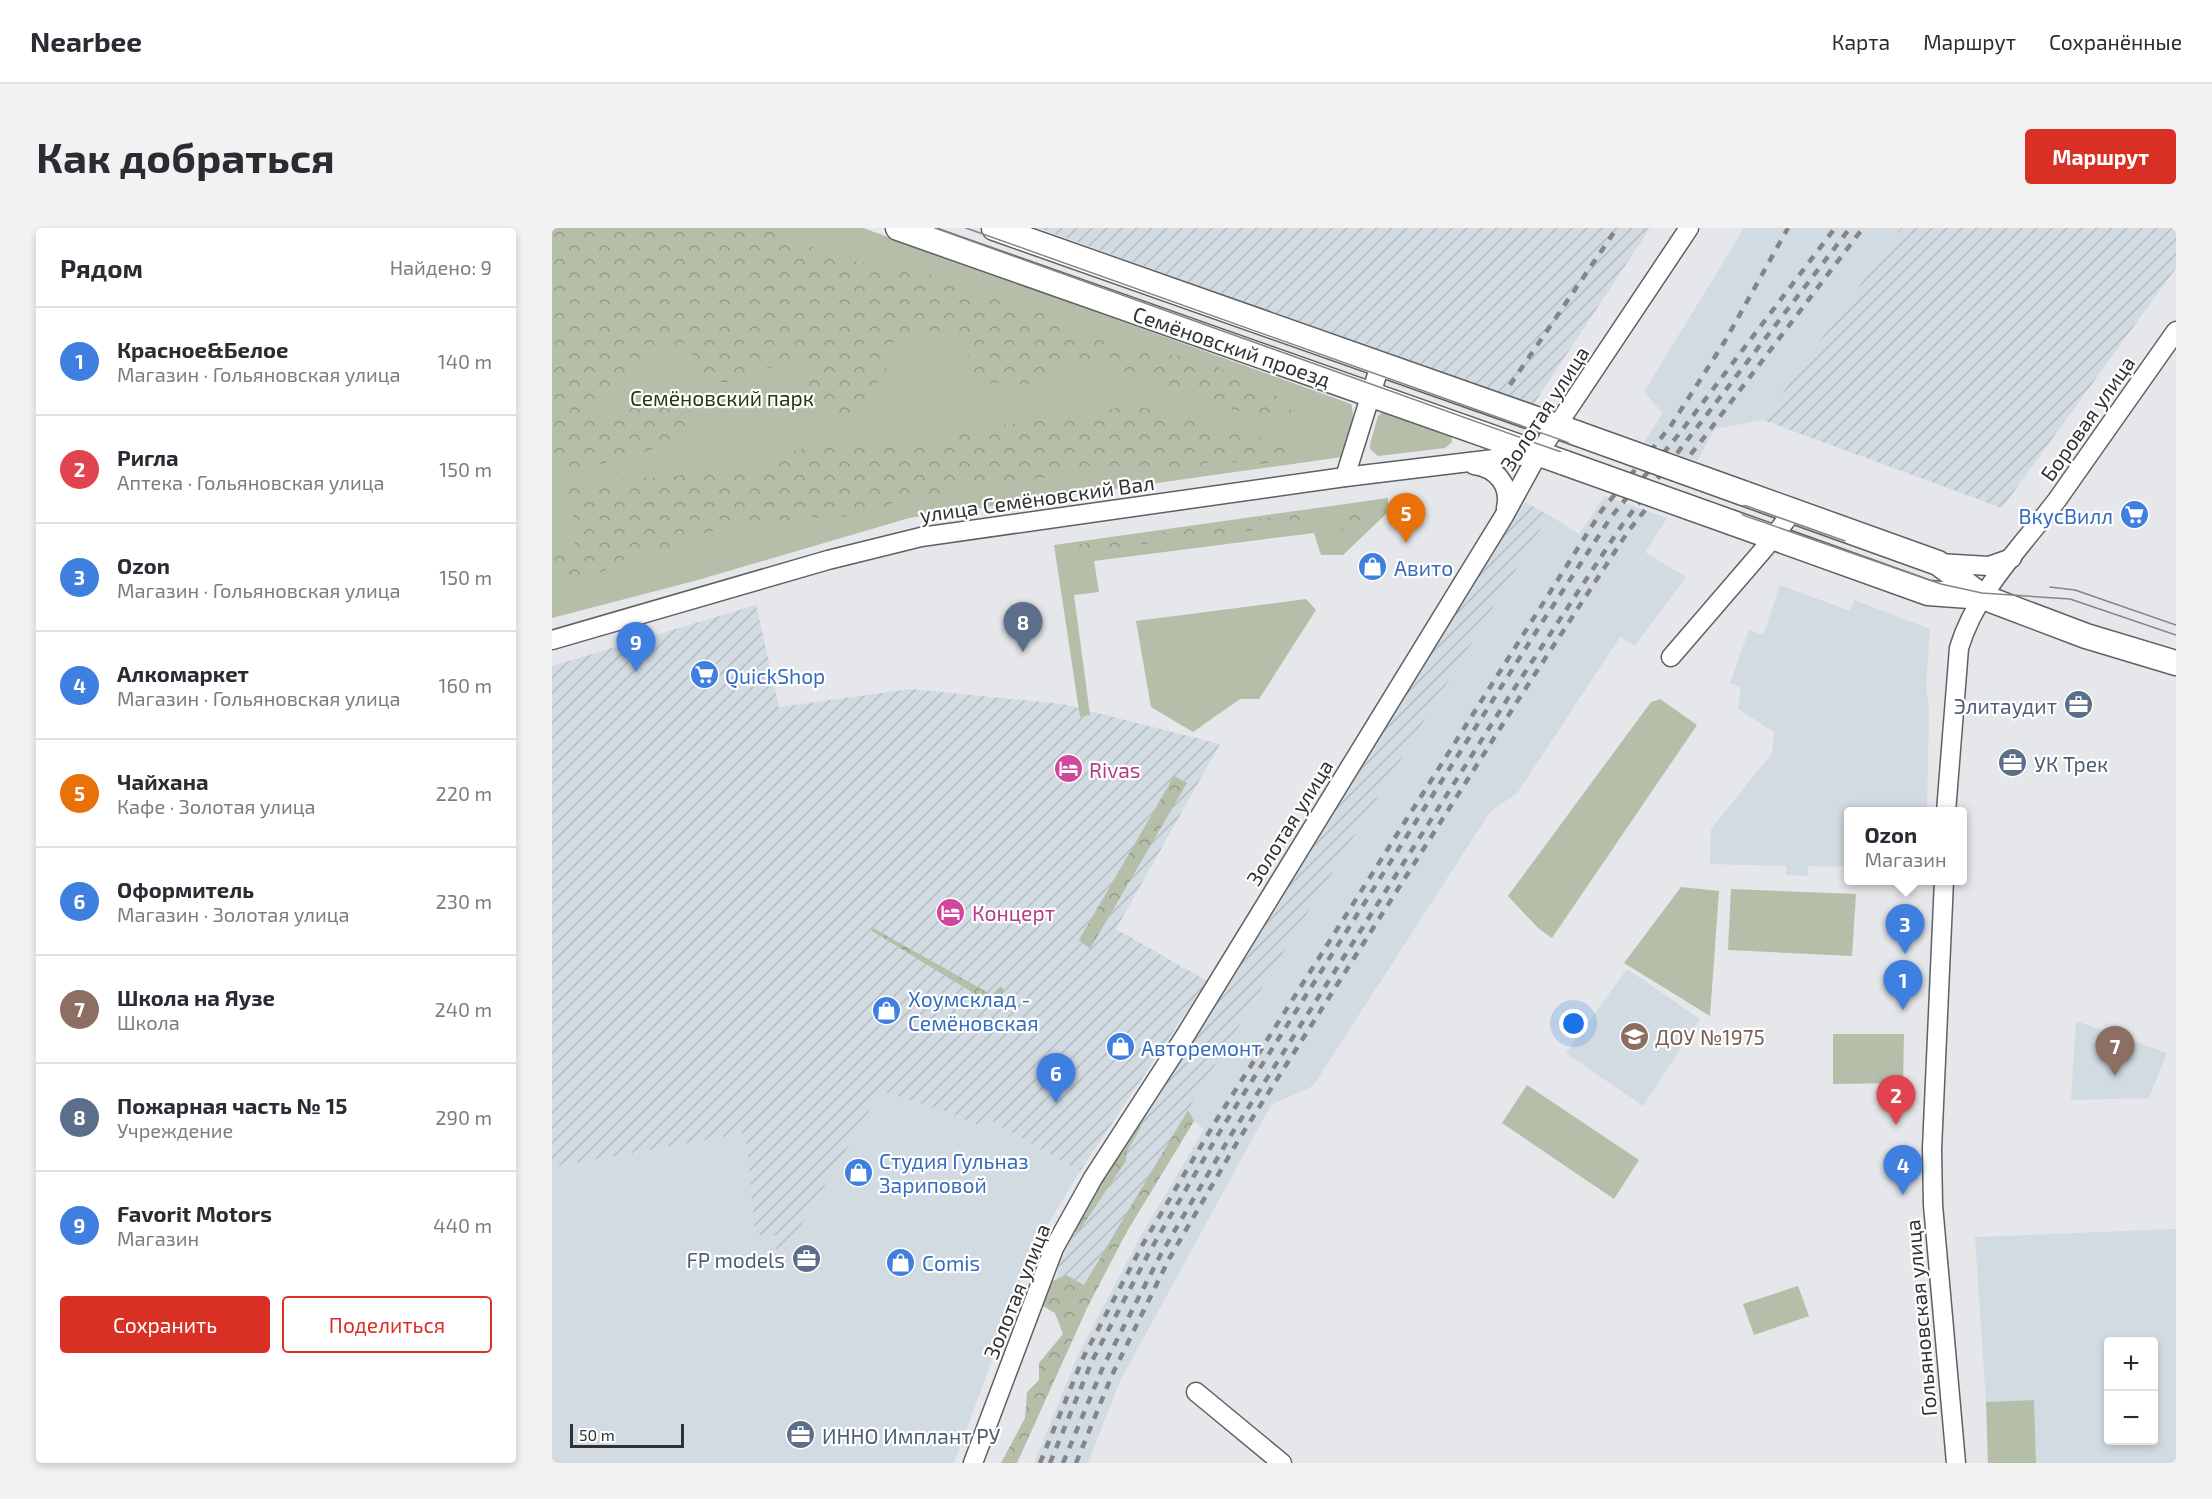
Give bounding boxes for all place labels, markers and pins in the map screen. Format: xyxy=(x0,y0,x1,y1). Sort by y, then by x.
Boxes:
pin: 5 xyxy=(1386,494,1426,543)
supermarket icon: ВкусВилл xyxy=(2118,499,2150,531)
place label: ВкусВилл xyxy=(2018,503,2113,529)
shop icon: Авито xyxy=(1357,551,1389,583)
place label: Авито xyxy=(1394,555,1453,580)
pin: 8 xyxy=(1004,602,1042,652)
pin: 9 xyxy=(616,622,656,672)
supermarket icon: QuickShop xyxy=(688,659,720,691)
place label: QuickShop xyxy=(725,663,825,689)
office icon: Элитаудит xyxy=(2062,689,2094,721)
place label: Элитаудит xyxy=(1954,693,2057,719)
office icon: УК Трек xyxy=(1997,747,2029,779)
place label: УК Трек xyxy=(2034,751,2108,776)
hotel icon: Rivas xyxy=(1052,753,1084,785)
place label: Rivas xyxy=(1089,757,1140,782)
hotel icon: Концерт xyxy=(935,896,967,928)
place label: Концерт xyxy=(972,900,1055,925)
pin: 3 xyxy=(1886,904,1924,954)
pin: 1 xyxy=(1884,960,1922,1010)
place label: Хоумсклад - Семёновская xyxy=(908,986,1039,1035)
shop icon: Хоумсклад - Семёновская xyxy=(871,994,903,1026)
school or university icon: ДОУ №1975 xyxy=(1618,1020,1650,1052)
place label: ДОУ №1975 xyxy=(1655,1024,1765,1049)
pin: 7 xyxy=(2096,1026,2134,1076)
shop icon: Авторемонт xyxy=(1104,1031,1136,1063)
place label: Авторемонт xyxy=(1141,1035,1261,1060)
pin: 6 xyxy=(1036,1054,1076,1103)
pin: 2 xyxy=(1876,1076,1916,1125)
pin: 4 xyxy=(1884,1146,1922,1195)
place label: Студия Гульназ Зариповой xyxy=(879,1148,1029,1197)
shop icon: Студия Гульназ Зариповой xyxy=(842,1156,874,1188)
office icon: FP models xyxy=(790,1243,822,1275)
shop icon: Comis xyxy=(885,1246,917,1278)
place label: FP models xyxy=(686,1247,785,1272)
place label: Comis xyxy=(922,1250,980,1275)
office icon: ИННО Имплант РУ xyxy=(785,1419,817,1451)
place label: ИННО Имплант РУ xyxy=(822,1423,1001,1448)

